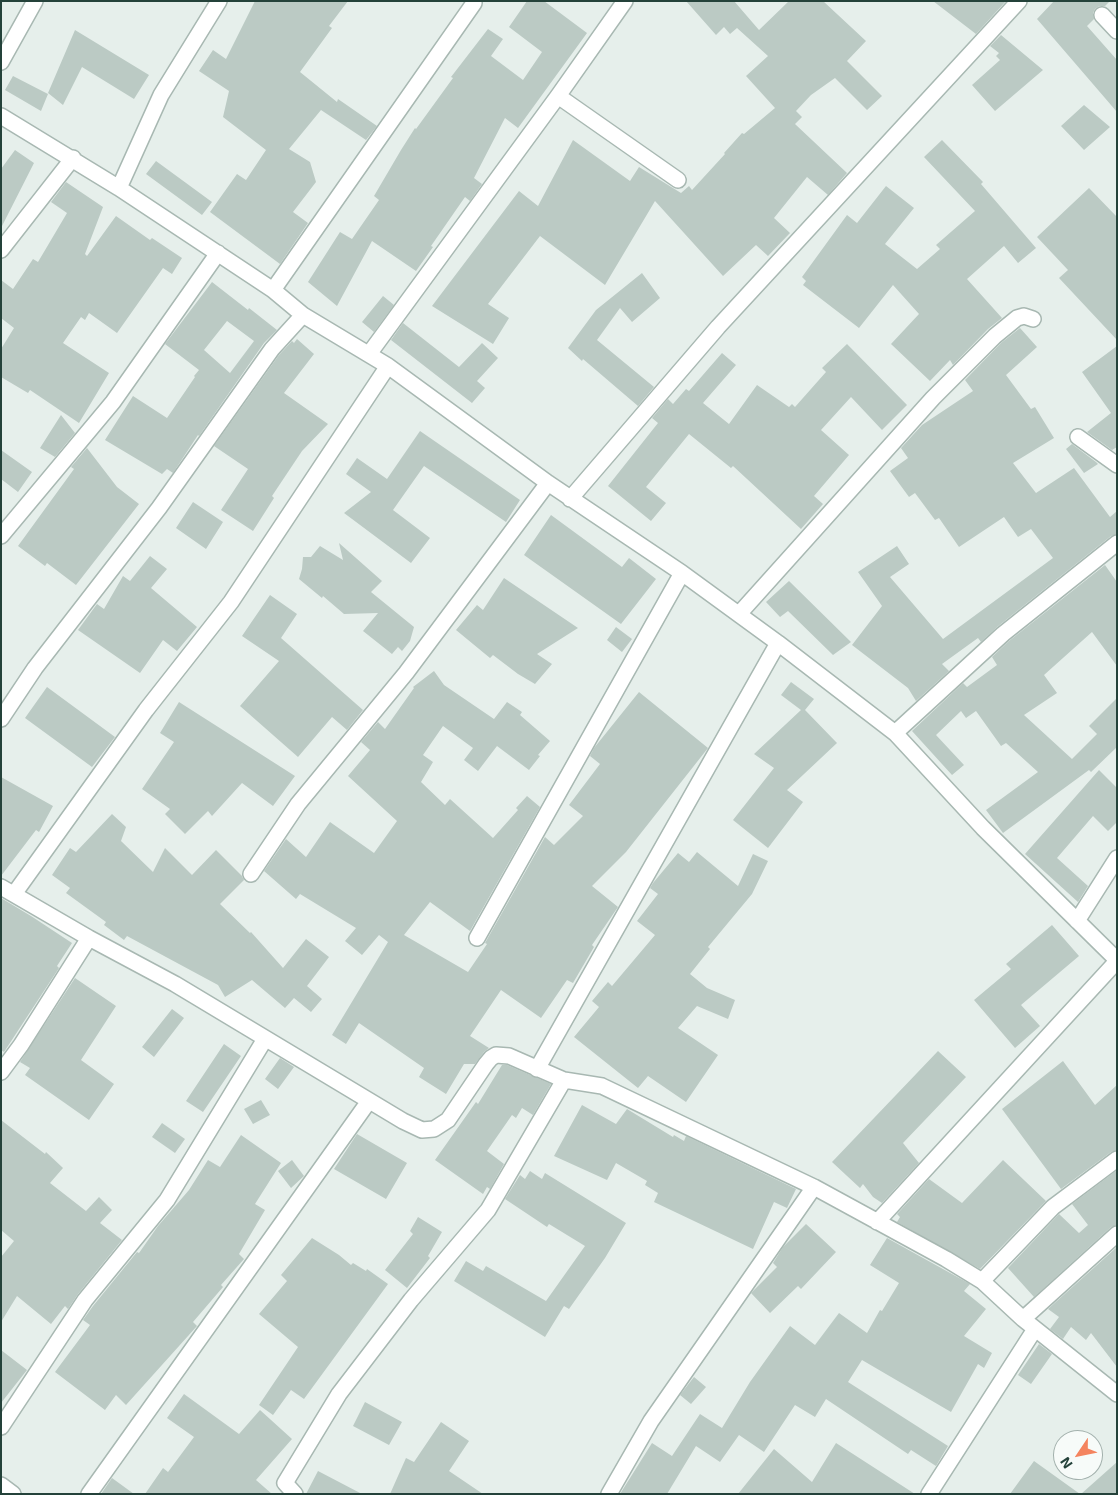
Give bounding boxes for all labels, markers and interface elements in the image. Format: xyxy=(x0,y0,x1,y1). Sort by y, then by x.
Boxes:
north arrow xyxy=(1053,1430,1103,1480)
text: N xyxy=(1056,1454,1076,1472)

